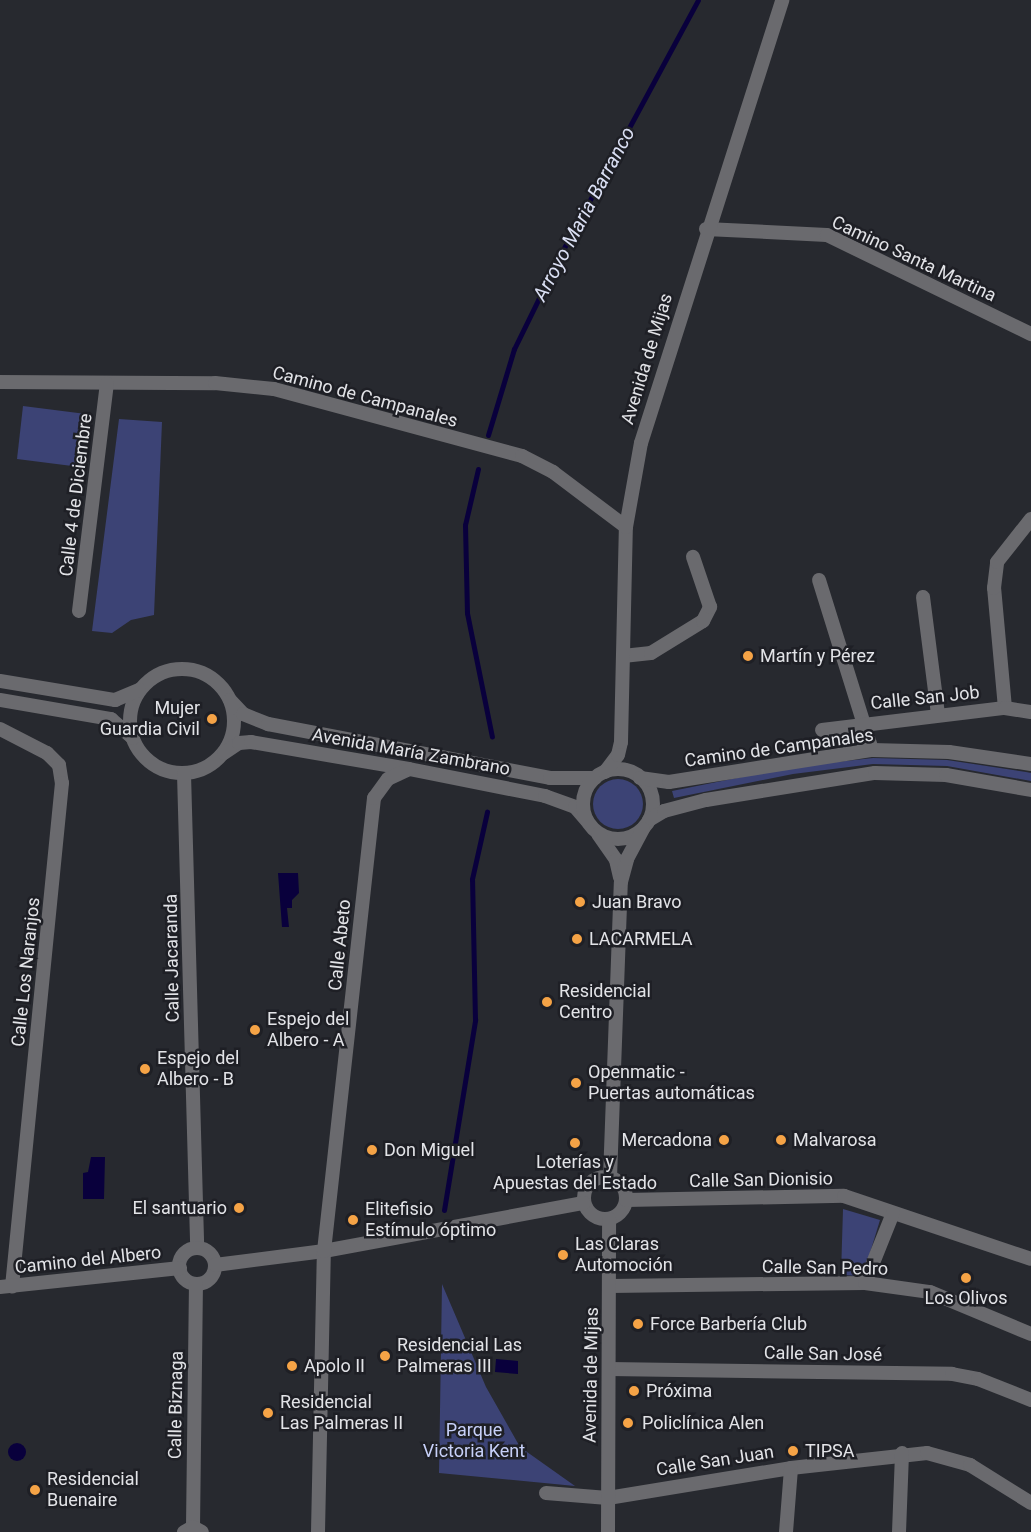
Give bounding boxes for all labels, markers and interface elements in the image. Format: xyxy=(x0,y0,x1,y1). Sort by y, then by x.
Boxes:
water label: Arroyo Maria Barranco xyxy=(528,123,640,305)
street label: Camino Santa Martina xyxy=(828,211,1000,307)
street label: Avenida de Mijas xyxy=(617,291,677,427)
street label: Camino de Campanales xyxy=(270,362,460,432)
street label: Calle 4 de Diciembre xyxy=(55,412,97,578)
place label: Martín y Pérez xyxy=(760,645,875,667)
marker: Martín y Pérez xyxy=(741,649,755,663)
street label: Calle San Job xyxy=(869,682,981,714)
place label: Mujer Guardia Civil xyxy=(100,698,200,740)
marker: Mujer Guardia Civil xyxy=(205,712,219,726)
street label: Avenida María Zambrano xyxy=(310,724,512,780)
street label: Camino de Campanales xyxy=(683,724,875,772)
place label: Juan Bravo xyxy=(592,891,682,913)
street label: Calle Jacaranda xyxy=(160,894,184,1022)
marker: Juan Bravo xyxy=(573,895,587,909)
street label: Calle Los Naranjos xyxy=(7,896,45,1048)
street label: Calle Abeto xyxy=(324,898,356,992)
place label: LACARMELA xyxy=(589,928,693,950)
marker: LACARMELA xyxy=(570,932,584,946)
place label: Residencial Centro xyxy=(559,981,651,1024)
marker: Residencial Centro xyxy=(540,995,554,1009)
place label: Espejo del Albero - A xyxy=(267,1009,349,1052)
marker: Espejo del Albero - A xyxy=(248,1023,262,1037)
place label: Espejo del Albero - B xyxy=(157,1048,239,1090)
marker: Espejo del Albero - B xyxy=(138,1062,152,1076)
place label: Openmatic - Puertas automáticas xyxy=(588,1062,755,1104)
marker: Openmatic - Puertas automáticas xyxy=(569,1076,583,1090)
place label: Mercadona xyxy=(621,1129,712,1151)
place label: Malvarosa xyxy=(793,1129,877,1151)
marker: Mercadona xyxy=(717,1133,731,1147)
marker: Malvarosa xyxy=(774,1133,788,1147)
marker: Loterías y Apuestas del Estado xyxy=(568,1136,582,1150)
place label: Don Miguel xyxy=(384,1139,475,1161)
marker: Don Miguel xyxy=(365,1143,379,1157)
place label: Loterías y Apuestas del Estado xyxy=(493,1152,657,1194)
street label: Calle San Dionisio xyxy=(689,1168,833,1192)
place label: El santuario xyxy=(133,1197,227,1219)
place label: Elitefisio Estímulo óptimo xyxy=(365,1199,496,1242)
marker: El santuario xyxy=(232,1201,246,1215)
marker: Elitefisio Estímulo óptimo xyxy=(346,1213,360,1227)
place label: Las Claras Automoción xyxy=(575,1234,673,1276)
street label: Camino del Albero xyxy=(14,1242,162,1278)
marker: Las Claras Automoción xyxy=(556,1248,570,1262)
street label: Calle San Pedro xyxy=(762,1256,888,1280)
marker: Los Olivos xyxy=(959,1271,973,1285)
place label: Los Olivos xyxy=(925,1287,1007,1309)
street label: Avenida de Mijas xyxy=(579,1307,603,1443)
place label: Force Barbería Club xyxy=(650,1313,807,1335)
marker: Force Barbería Club xyxy=(631,1317,645,1331)
place label: Residencial Las Palmeras III xyxy=(397,1335,522,1378)
street label: Calle San José xyxy=(764,1342,882,1366)
marker: Residencial Las Palmeras III xyxy=(378,1349,392,1363)
street label: Calle Biznaga xyxy=(164,1351,188,1459)
place label: Apolo II xyxy=(304,1355,365,1377)
marker: Apolo II xyxy=(285,1359,299,1373)
place label: Próxima xyxy=(646,1380,712,1402)
marker: Próxima xyxy=(627,1384,641,1398)
place label: Residencial Las Palmeras II xyxy=(280,1392,403,1434)
marker: Residencial Las Palmeras II xyxy=(261,1406,275,1420)
place label: Policlínica Alen xyxy=(642,1412,764,1434)
marker: Policlínica Alen xyxy=(619,1414,637,1432)
park label: Parque Victoria Kent xyxy=(423,1420,525,1462)
place label: TIPSA xyxy=(805,1440,854,1462)
street label: Calle San Juan xyxy=(655,1441,775,1481)
marker: TIPSA xyxy=(786,1444,800,1458)
place label: Residencial Buenaire xyxy=(47,1469,139,1512)
marker: Residencial Buenaire xyxy=(28,1483,42,1497)

